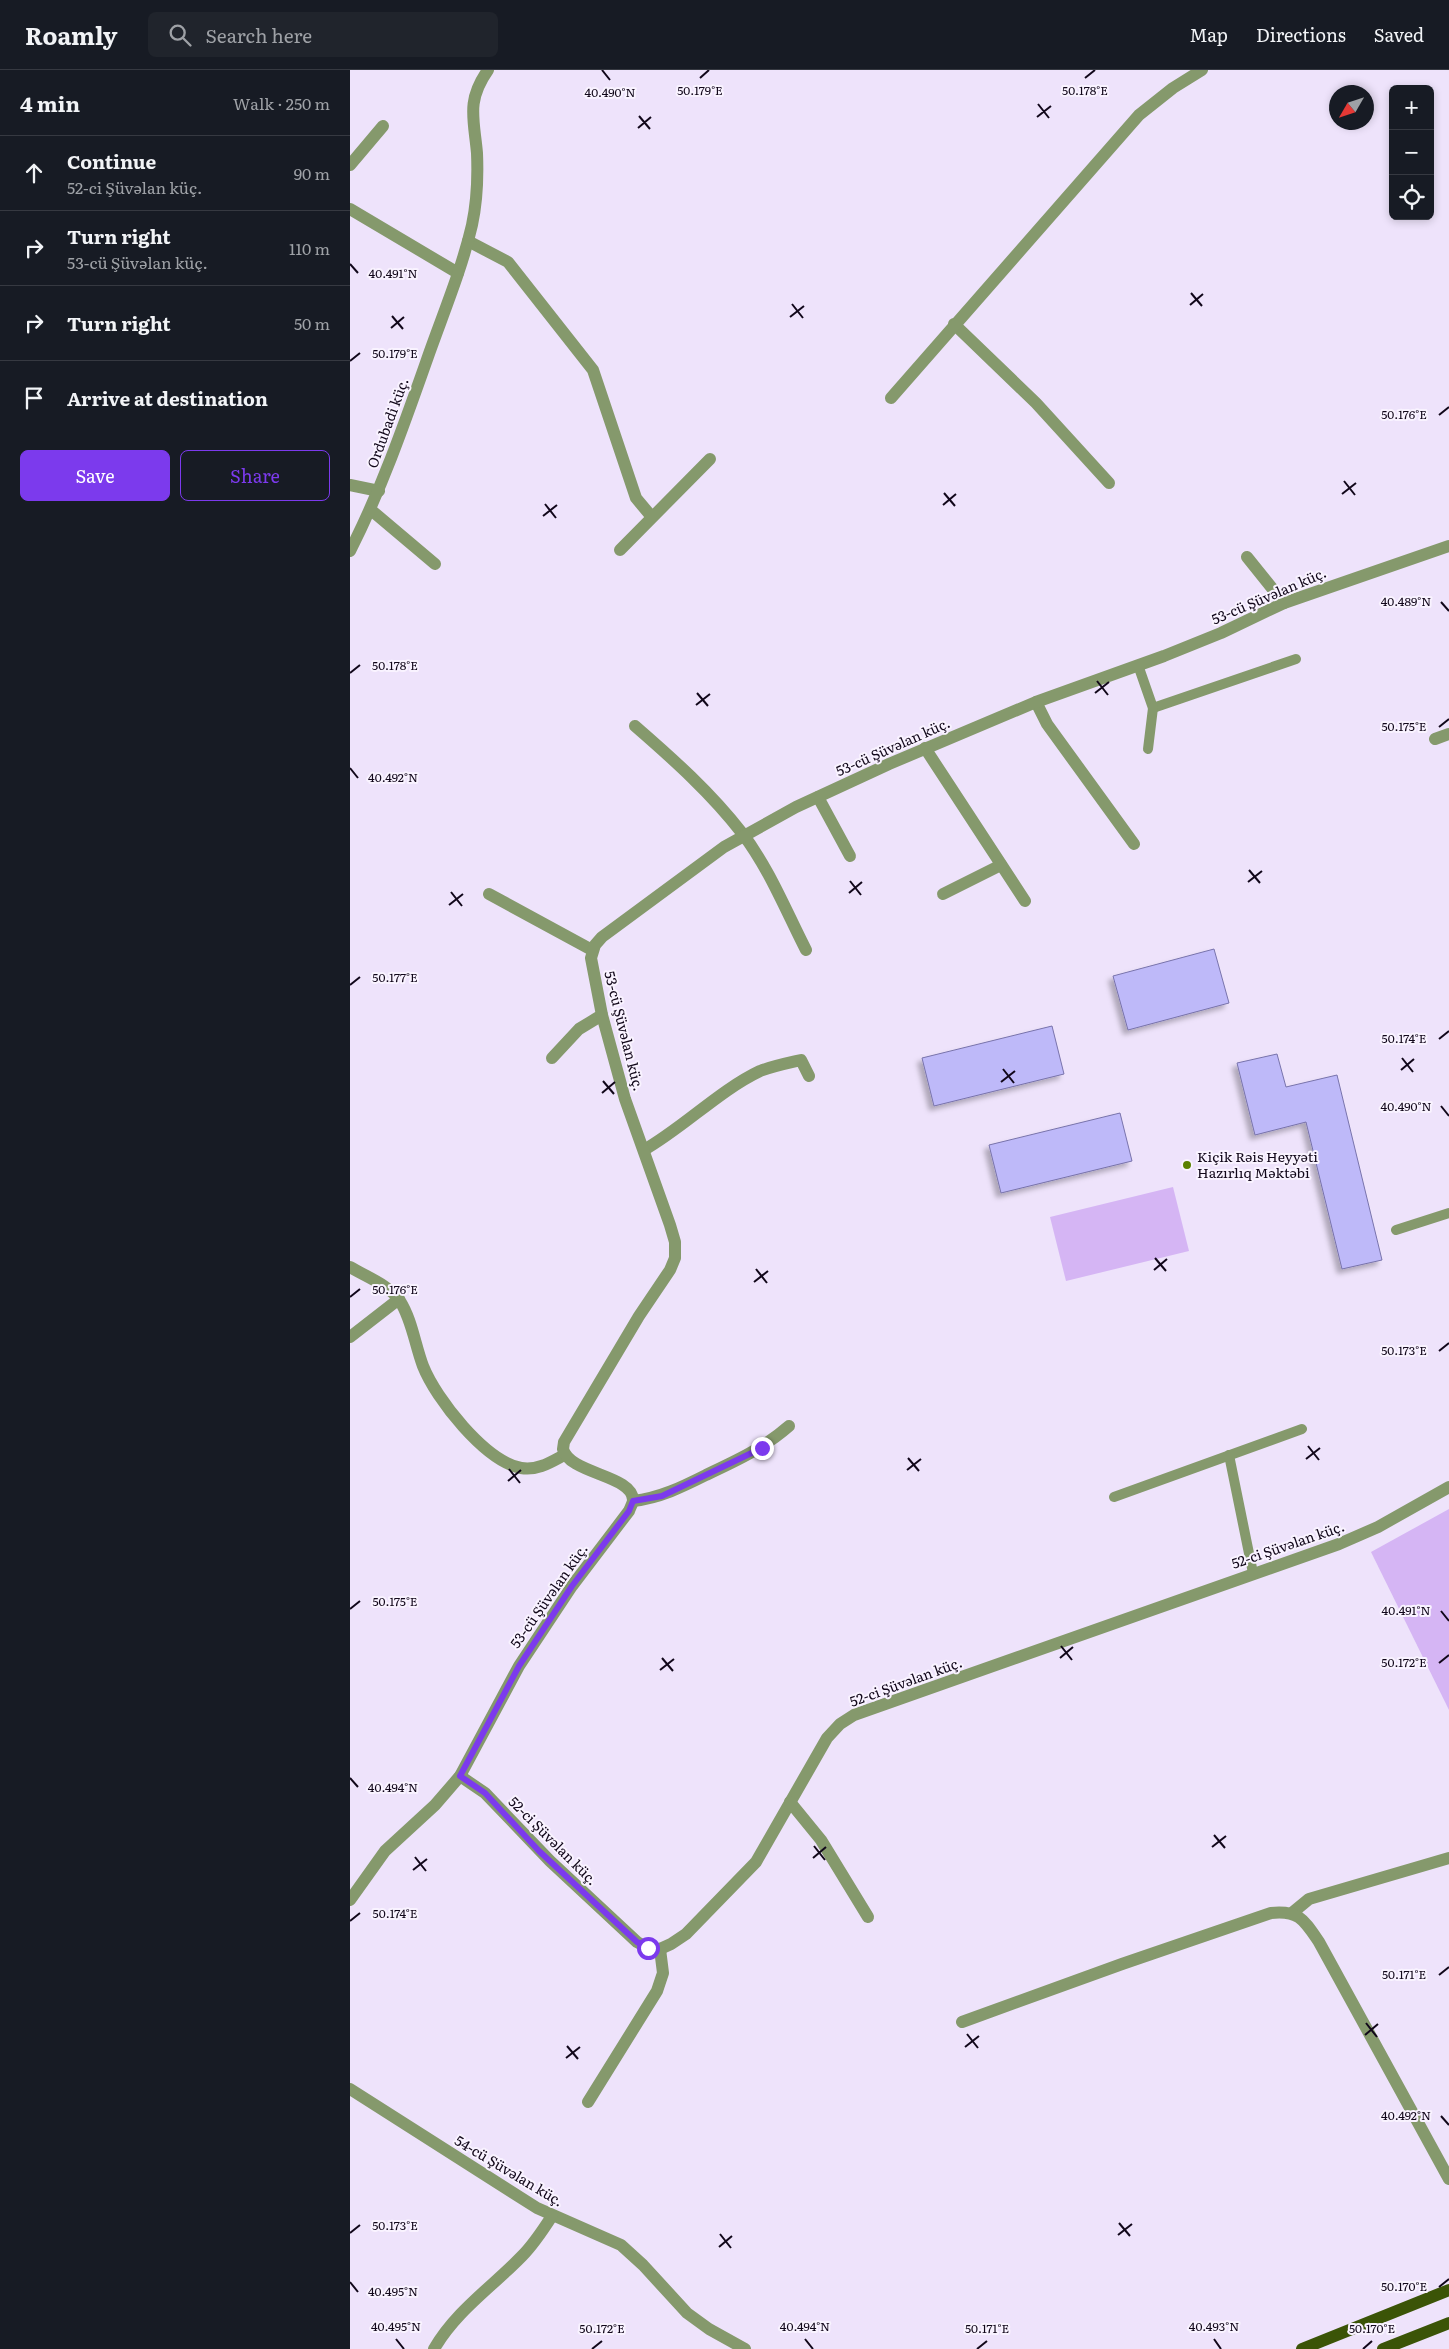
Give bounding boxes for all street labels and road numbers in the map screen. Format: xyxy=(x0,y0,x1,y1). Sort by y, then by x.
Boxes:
street label: Ordubadi küç. xyxy=(361,375,413,471)
street label: 53-cü Şüvəlan küç. xyxy=(1208,562,1329,628)
street label: 53-cü Şüvəlan küç. xyxy=(832,712,953,780)
street label: 53-cü Şüvəlan küç. xyxy=(600,969,650,1093)
street label: 52-ci Şüvəlan küç. xyxy=(1228,1515,1347,1573)
street label: 53-cü Şüvəlan küç. xyxy=(505,1539,592,1652)
street label: 52-ci Şüvəlan küç. xyxy=(847,1651,965,1711)
street label: 52-ci Şüvəlan küç. xyxy=(505,1791,603,1889)
street label: 54-cü Şüvəlan küç. xyxy=(452,2130,568,2210)

